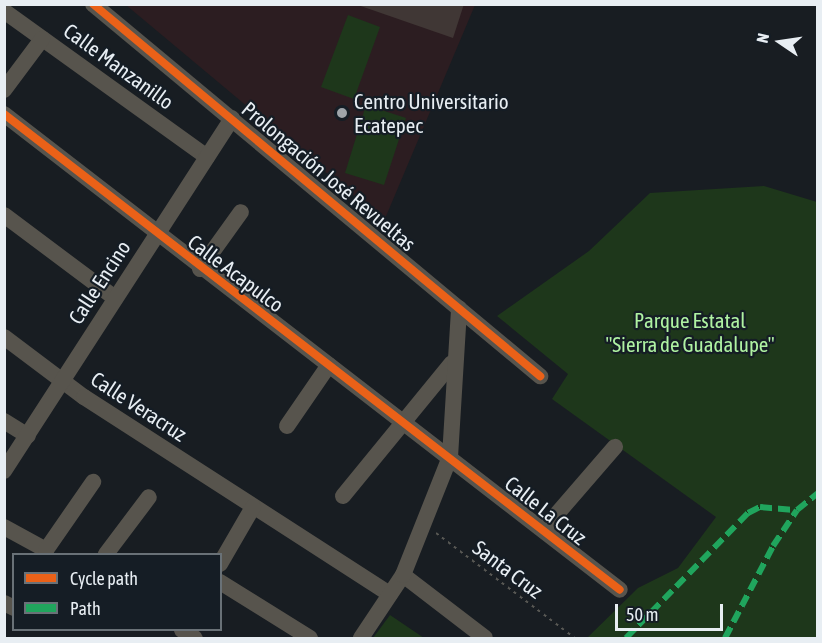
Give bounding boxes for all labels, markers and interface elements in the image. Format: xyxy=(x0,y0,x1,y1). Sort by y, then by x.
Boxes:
north arrow xyxy=(750,12,810,72)
street label: Calle Manzanillo xyxy=(59,18,179,114)
text: N xyxy=(753,31,772,45)
place label: Centro Universitario Ecatepec xyxy=(354,88,509,138)
street label: Prolongación José Revueltas xyxy=(237,96,421,256)
marker: Centro Universitario Ecatepec xyxy=(335,106,349,120)
street label: Calle Acapulco xyxy=(183,229,289,317)
street label: Calle Encino xyxy=(63,236,135,328)
park label: Parque Estatal "Sierra de Guadalupe" xyxy=(605,307,775,357)
street label: Calle Veracruz xyxy=(86,366,192,446)
street label: Calle La Cruz xyxy=(500,470,592,550)
street label: Santa Cruz xyxy=(468,535,548,603)
legend xyxy=(12,553,222,631)
text: Cycle path xyxy=(70,568,138,589)
scale bar xyxy=(618,592,726,630)
text: Path xyxy=(70,598,101,619)
text: 50 m xyxy=(626,604,658,625)

